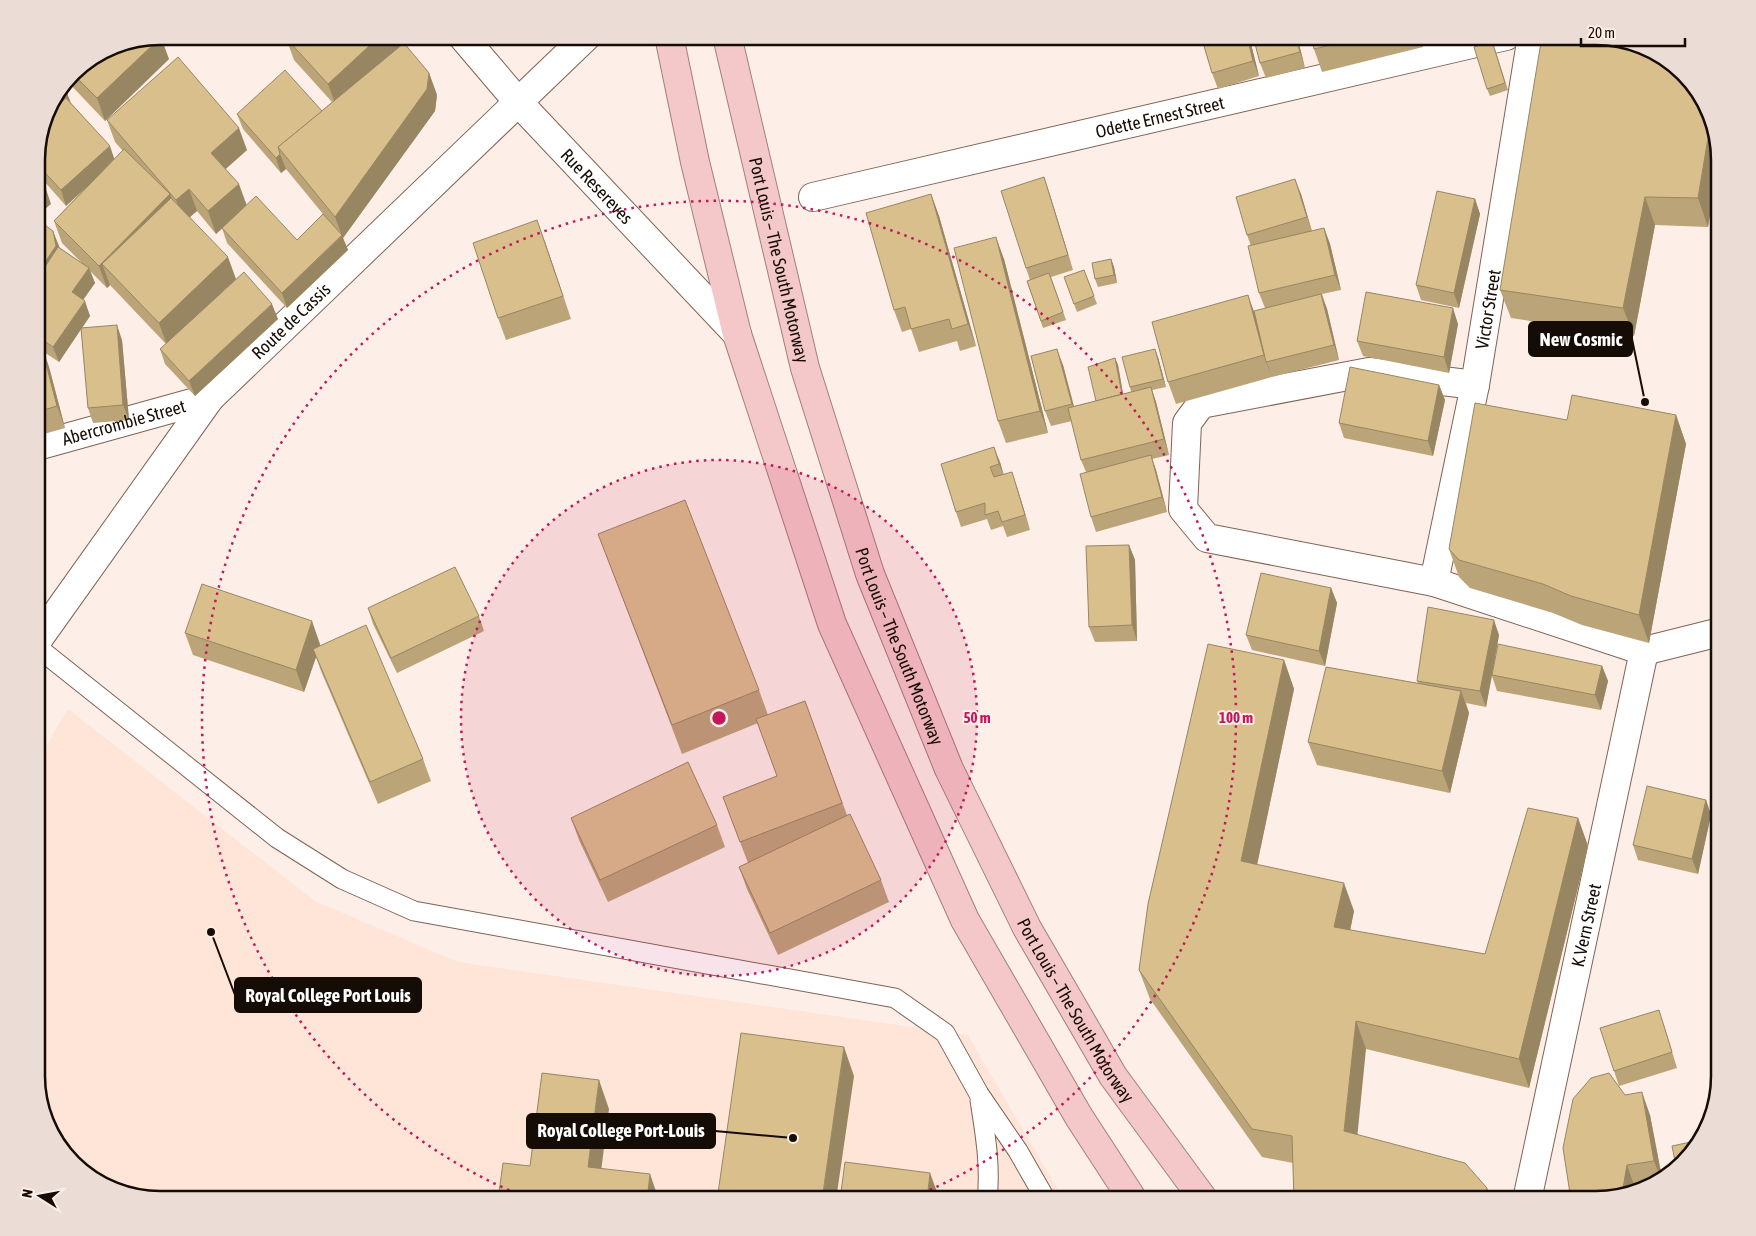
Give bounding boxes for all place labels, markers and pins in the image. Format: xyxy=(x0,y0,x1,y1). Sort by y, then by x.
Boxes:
callout: New Cosmic xyxy=(1529,322,1632,356)
centre of rings xyxy=(710,709,728,727)
callout: Royal College Port Louis xyxy=(235,978,421,1012)
callout: Royal College Port-Louis xyxy=(527,1114,715,1148)

